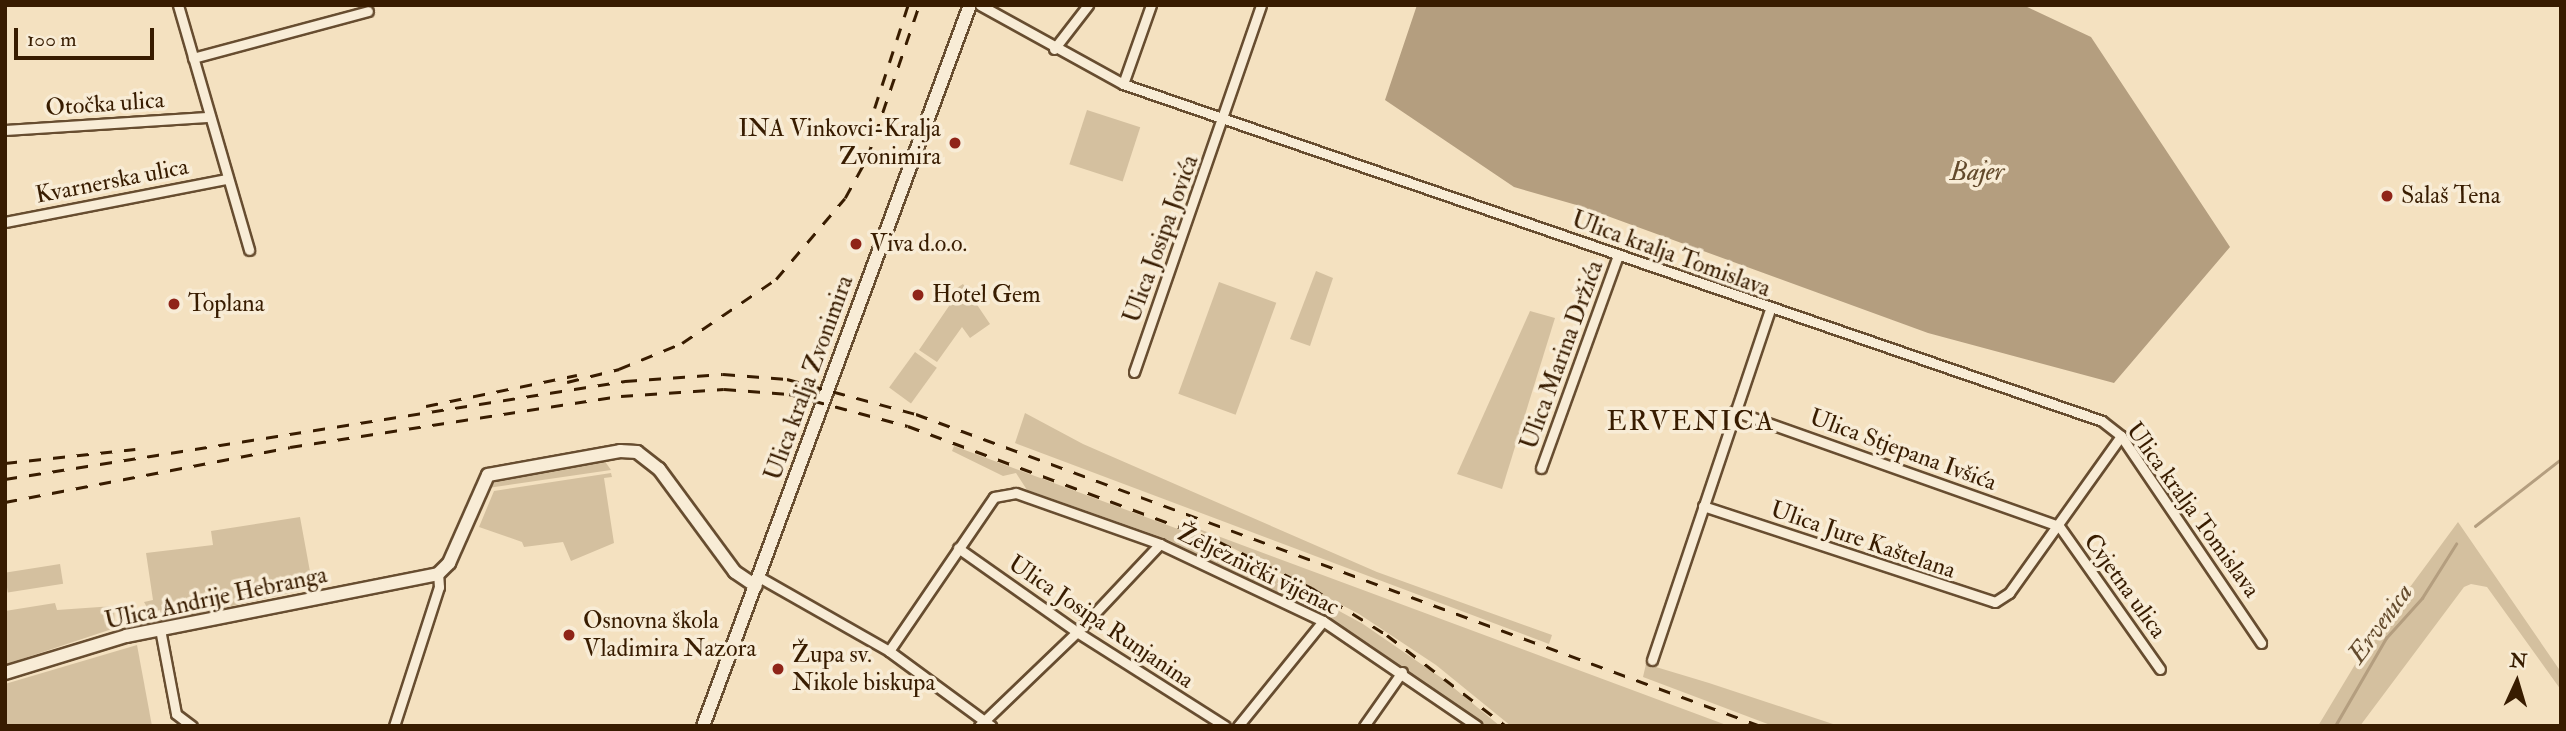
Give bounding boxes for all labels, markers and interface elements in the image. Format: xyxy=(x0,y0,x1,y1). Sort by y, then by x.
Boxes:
scale bar xyxy=(18,14,158,58)
text: 100 m xyxy=(27,26,77,53)
street label: Otočka ulica xyxy=(45,85,165,123)
place label: INA Vinkovci-Kralja Zvonimira xyxy=(738,115,941,171)
marker: INA Vinkovci-Kralja Zvonimira xyxy=(947,135,963,151)
street label: Ulica Josipa Jovića xyxy=(1117,151,1205,327)
street label: Kvarnerska ulica xyxy=(33,152,191,210)
water label: Bajer xyxy=(1950,157,2004,189)
place label: Salaš Tena xyxy=(2401,182,2501,210)
marker: Salaš Tena xyxy=(2379,188,2395,204)
street label: Ulica kralja Tomislava xyxy=(1568,205,1774,303)
place label: Viva d.o.o. xyxy=(870,230,967,258)
marker: Viva d.o.o. xyxy=(848,236,864,252)
street label: Ulica Marina Držića xyxy=(1515,257,1609,453)
street label: Ulica kralja Zvonimira xyxy=(759,272,859,484)
place label: Hotel Gem xyxy=(932,281,1041,309)
marker: Hotel Gem xyxy=(910,287,926,303)
place label: Toplana xyxy=(188,290,264,318)
marker: Toplana xyxy=(166,296,182,312)
street label: Ulica Stjepana Ivšića xyxy=(1806,403,2000,497)
district label: ERVENICA xyxy=(1607,405,1775,439)
street label: Ulica kralja Tomislava xyxy=(2120,417,2266,603)
street label: Ulica Jure Kaštelana xyxy=(1767,495,1959,585)
street label: Željeznički vijenac xyxy=(1172,518,1344,622)
street label: Cvjetna ulica xyxy=(2077,528,2173,644)
street label: Ulica Josipa Runjanina xyxy=(1003,549,1199,695)
street label: Ulica Andrije Hebranga xyxy=(102,560,330,636)
water label: Ervenica xyxy=(2342,578,2420,670)
place label: Osnovna škola Vladimira Nazora xyxy=(583,607,756,663)
marker: Osnovna škola Vladimira Nazora xyxy=(561,627,577,643)
place label: Župa sv. Nikole biskupa xyxy=(792,641,935,697)
north arrow xyxy=(2482,647,2552,717)
text: N xyxy=(2509,648,2528,674)
marker: Župa sv. Nikole biskupa xyxy=(770,661,786,677)

